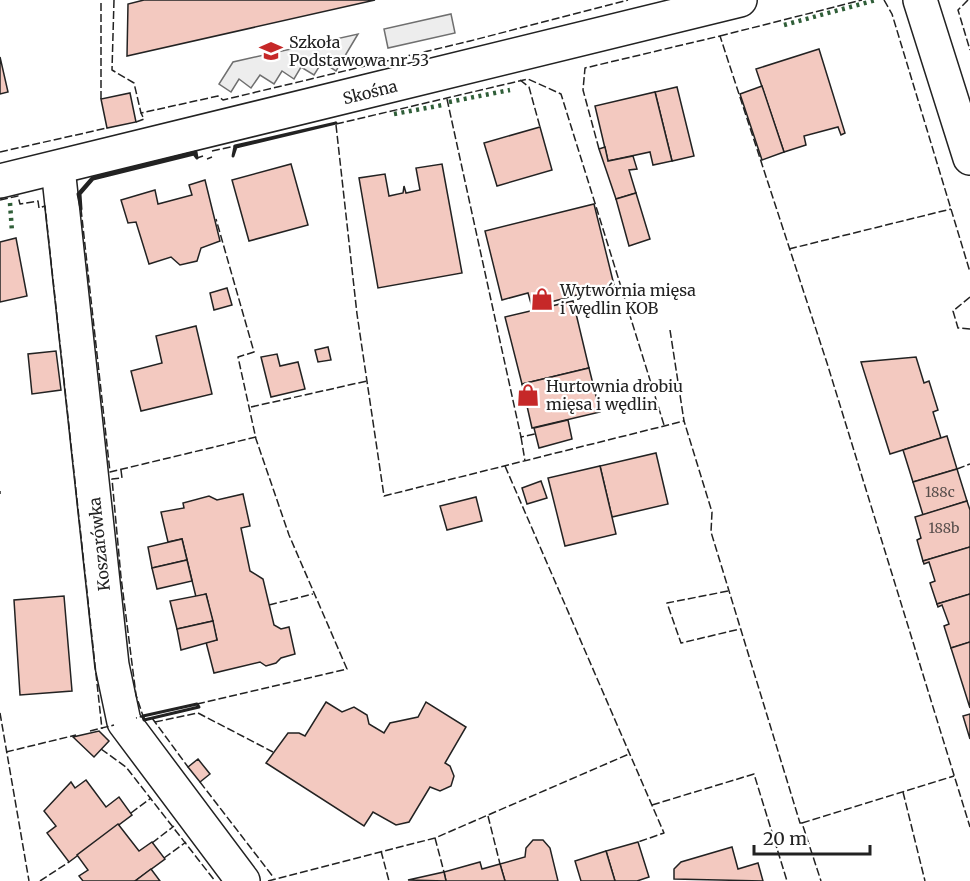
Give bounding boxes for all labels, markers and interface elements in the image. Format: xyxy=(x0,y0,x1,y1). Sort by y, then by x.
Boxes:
place label: Szkoła Podstawowa nr 53 xyxy=(289,32,429,70)
school or university icon: Szkoła Podstawowa nr 53 xyxy=(258,38,284,64)
street label: Skośna xyxy=(341,75,400,108)
place label: Wytwórnia mięsa i wędlin KOB xyxy=(559,280,696,318)
shop icon: Wytwórnia mięsa i wędlin KOB xyxy=(529,286,555,312)
place label: Hurtownia drobiu mięsa i wędlin xyxy=(546,376,683,414)
shop icon: Hurtownia drobiu mięsa i wędlin xyxy=(515,382,541,408)
house number: 188c xyxy=(925,483,955,501)
street label: Koszarówka xyxy=(84,496,114,592)
house number: 188b xyxy=(929,519,959,537)
scale bar xyxy=(754,818,870,856)
text: 20 m xyxy=(763,827,807,850)

